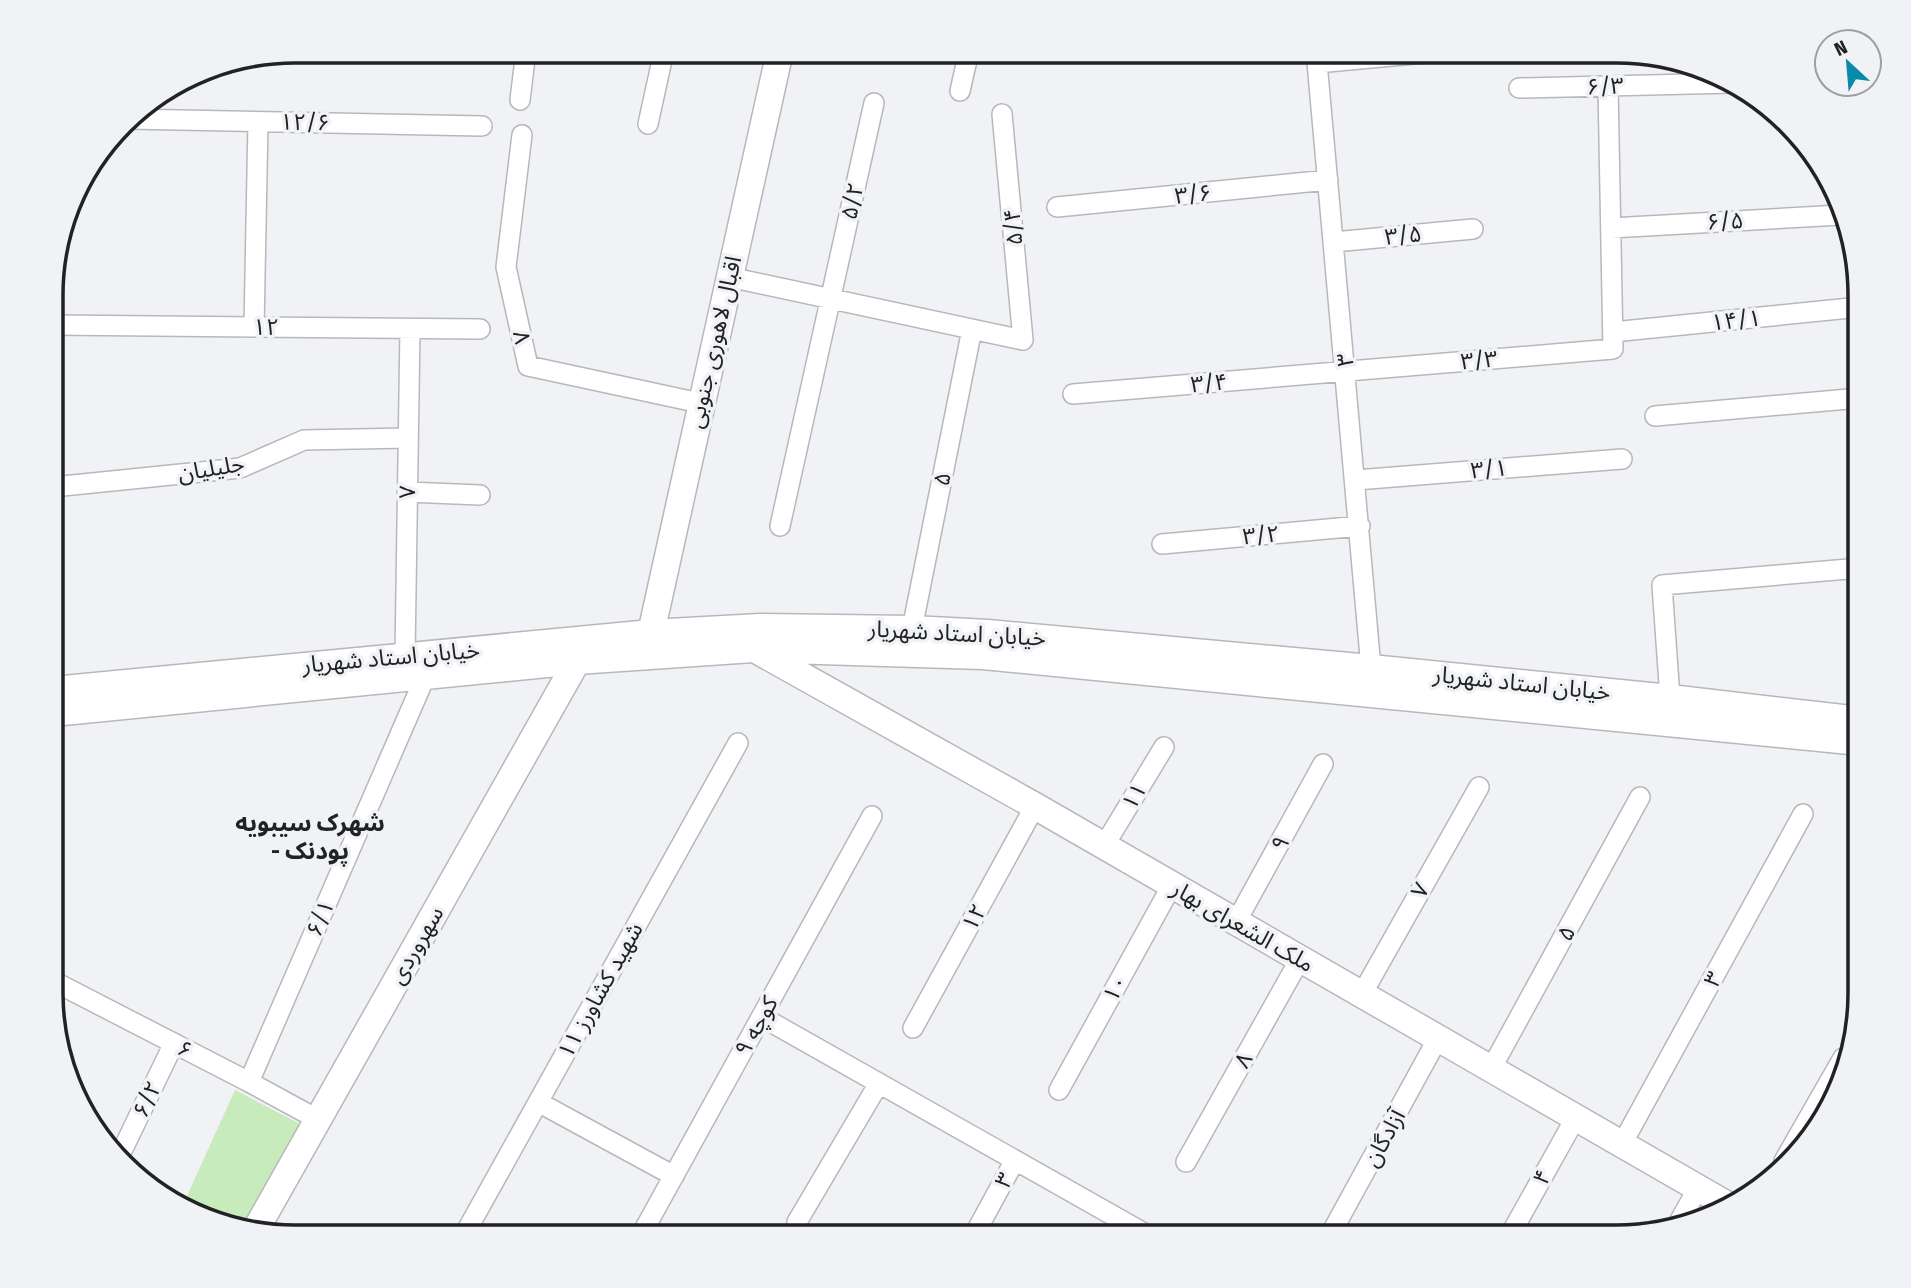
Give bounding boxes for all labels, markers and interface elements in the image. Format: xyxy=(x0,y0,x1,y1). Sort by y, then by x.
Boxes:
north arrow xyxy=(1813,28,1883,98)
text: N xyxy=(1831,35,1851,61)
street label: ۶/۳ xyxy=(1586,71,1624,101)
street label: ۱۲/۶ xyxy=(280,108,330,136)
street label: ۳/۶ xyxy=(1173,178,1213,210)
street label: ۵/۲ xyxy=(834,180,870,222)
street label: ۶/۵ xyxy=(1706,206,1744,236)
street label: ۵/۴ xyxy=(997,207,1029,247)
street label: ۳/۵ xyxy=(1383,219,1423,251)
street label: اقبال لاهوری جنوبی xyxy=(681,253,747,431)
street label: ۱۴/۱ xyxy=(1710,303,1762,337)
street label: ۱۲ xyxy=(253,313,279,341)
street label: ۸ xyxy=(507,327,537,347)
street label: ۳/۳ xyxy=(1459,344,1499,376)
street label: ۳ xyxy=(1330,352,1360,368)
street label: ۳/۴ xyxy=(1189,367,1229,399)
street label: جلیلیان xyxy=(176,449,246,487)
street label: ۳/۱ xyxy=(1469,453,1509,485)
street label: ۵ xyxy=(927,470,957,488)
street label: ۷ xyxy=(393,485,421,499)
street label: ۳/۲ xyxy=(1241,519,1281,551)
street label: خیابان استاد شهریار xyxy=(866,614,1047,652)
street label: خیابان استاد شهریار xyxy=(300,635,481,679)
street label: خیابان استاد شهریار xyxy=(1431,660,1612,706)
street label: ۱۱ xyxy=(1115,778,1153,814)
district label: شهرک سیبویه - پودنک xyxy=(235,809,385,867)
street label: ۹ xyxy=(1265,830,1295,856)
street label: ملک الشعرای بهار xyxy=(1166,873,1319,978)
street label: ۷ xyxy=(1405,877,1435,903)
street label: ۶/۱ xyxy=(300,895,340,941)
street label: ۱۲ xyxy=(955,899,993,935)
street label: سهروردی xyxy=(383,901,449,989)
street label: ۱۱ شهید کشاورز xyxy=(551,917,649,1063)
street label: ۵ xyxy=(1551,920,1581,946)
street label: ۳ xyxy=(1698,966,1728,992)
street label: ۱۰ xyxy=(1096,970,1134,1006)
street label: کوچه ۹ xyxy=(728,991,785,1061)
street label: ۶ xyxy=(173,1034,197,1064)
street label: ۸ xyxy=(1228,1047,1258,1073)
street label: ۶/۲ xyxy=(126,1076,168,1122)
street label: آزادگان xyxy=(1357,1103,1412,1172)
street label: ۴ xyxy=(1527,1164,1557,1190)
street label: ۳ xyxy=(989,1167,1019,1193)

